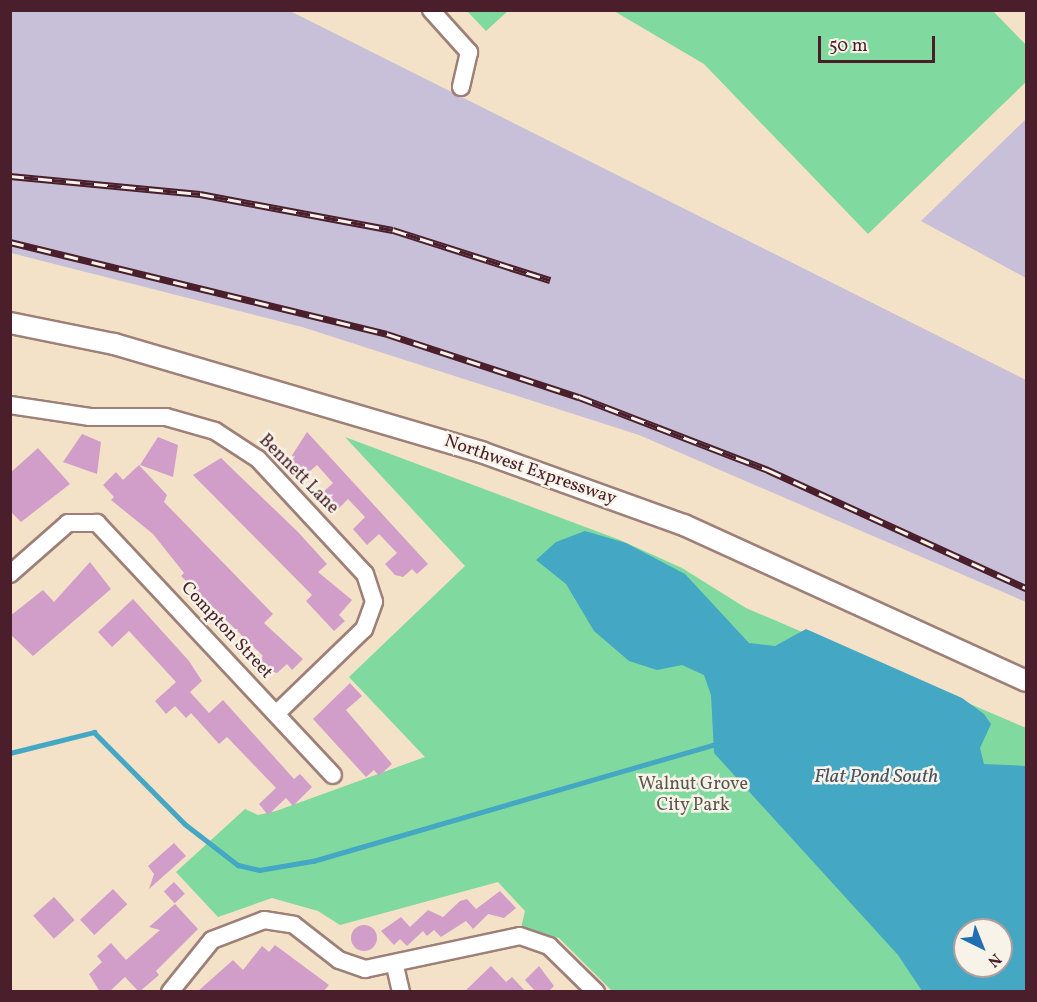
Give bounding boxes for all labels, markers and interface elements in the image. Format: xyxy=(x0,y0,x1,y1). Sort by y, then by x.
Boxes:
scale bar xyxy=(821,24,938,62)
text: 50 m xyxy=(829,34,868,59)
street label: Bennett Lane xyxy=(254,431,342,519)
street label: Northwest Expressway xyxy=(441,431,619,511)
street label: Compton Street xyxy=(176,578,276,684)
water label: Flat Pond South xyxy=(814,765,938,789)
park label: Walnut Grove City Park xyxy=(638,775,748,818)
north arrow xyxy=(953,918,1013,978)
text: N xyxy=(982,948,1006,972)

